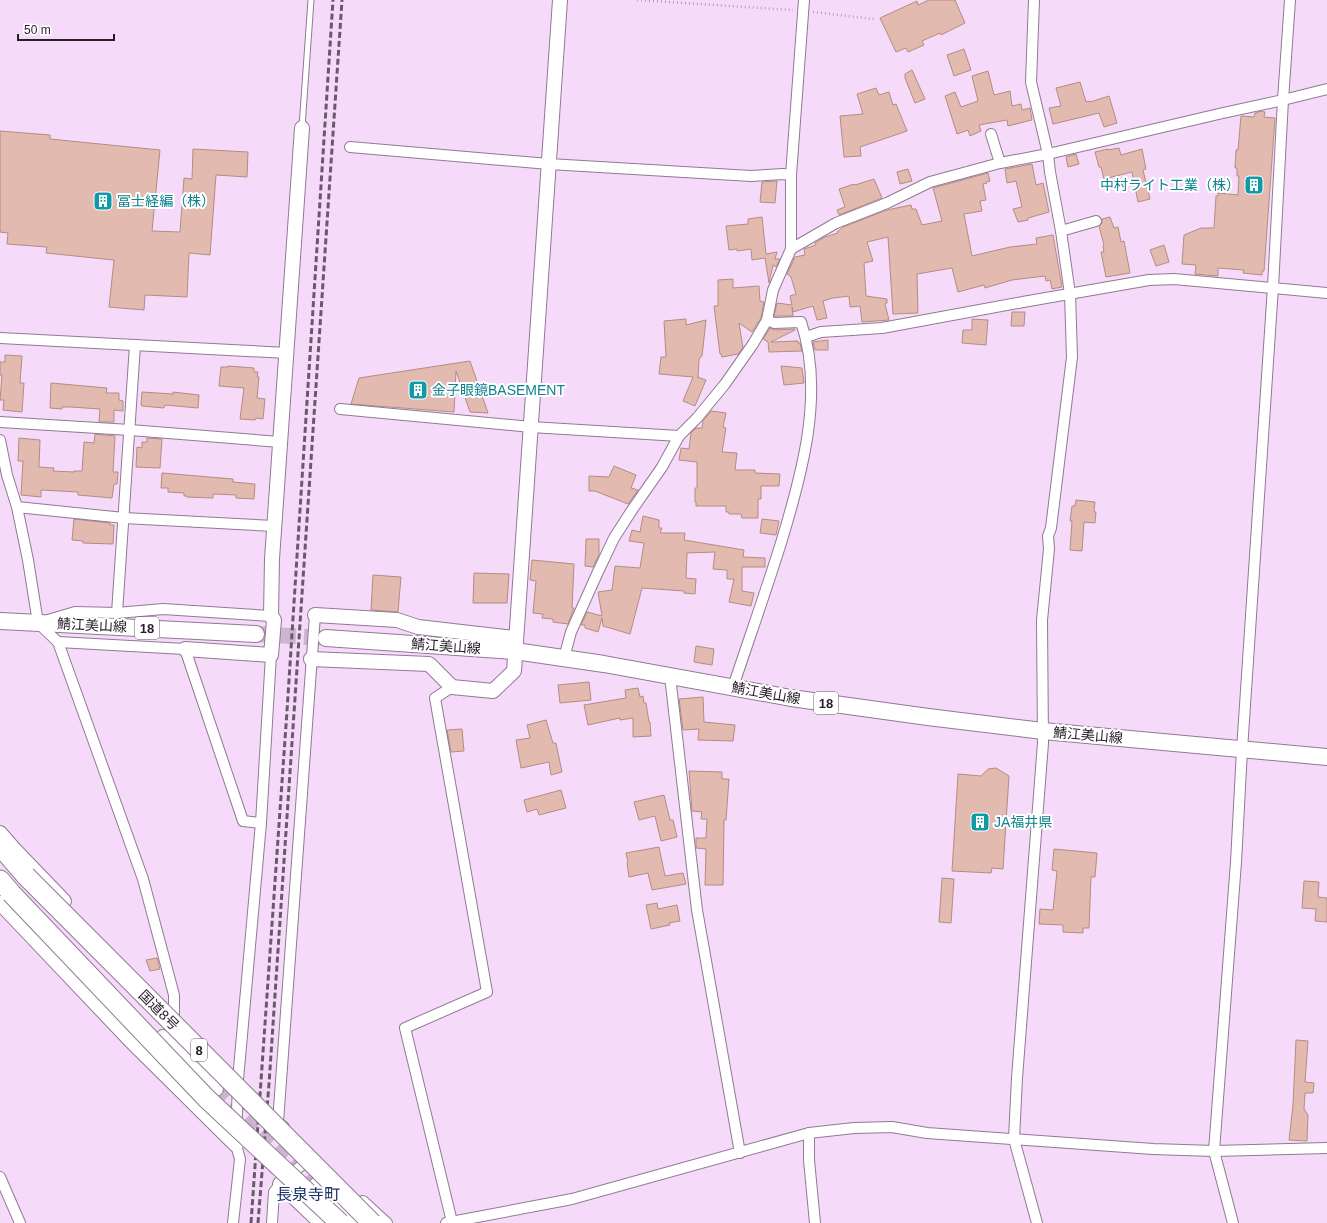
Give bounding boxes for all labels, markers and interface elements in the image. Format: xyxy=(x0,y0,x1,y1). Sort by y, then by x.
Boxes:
scale bar xyxy=(18,16,114,42)
text: 50 m xyxy=(24,23,51,37)
building icon: 中村ライト工業（株） xyxy=(1243,174,1265,196)
place label: 中村ライト工業（株） xyxy=(1100,177,1240,193)
building icon: 冨士経編（株） xyxy=(92,190,114,212)
place label: 冨士経編（株） xyxy=(117,193,215,209)
building icon: 金子眼鏡BASEMENT xyxy=(407,379,429,401)
place label: 金子眼鏡BASEMENT xyxy=(432,382,565,398)
street label: 鯖江美山線 xyxy=(57,615,127,635)
road number: 18 xyxy=(135,617,159,639)
street label: 鯖江美山線 xyxy=(411,636,481,656)
street label: 鯖江美山線 xyxy=(730,679,802,707)
road number: 18 xyxy=(814,692,838,714)
street label: 鯖江美山線 xyxy=(1052,724,1124,746)
building icon: JA福井県 xyxy=(969,811,991,833)
place label: JA福井県 xyxy=(994,814,1052,830)
street label: 国道8号 xyxy=(136,987,182,1033)
road number: 8 xyxy=(191,1039,207,1061)
district label: 長泉寺町 xyxy=(276,1186,340,1203)

